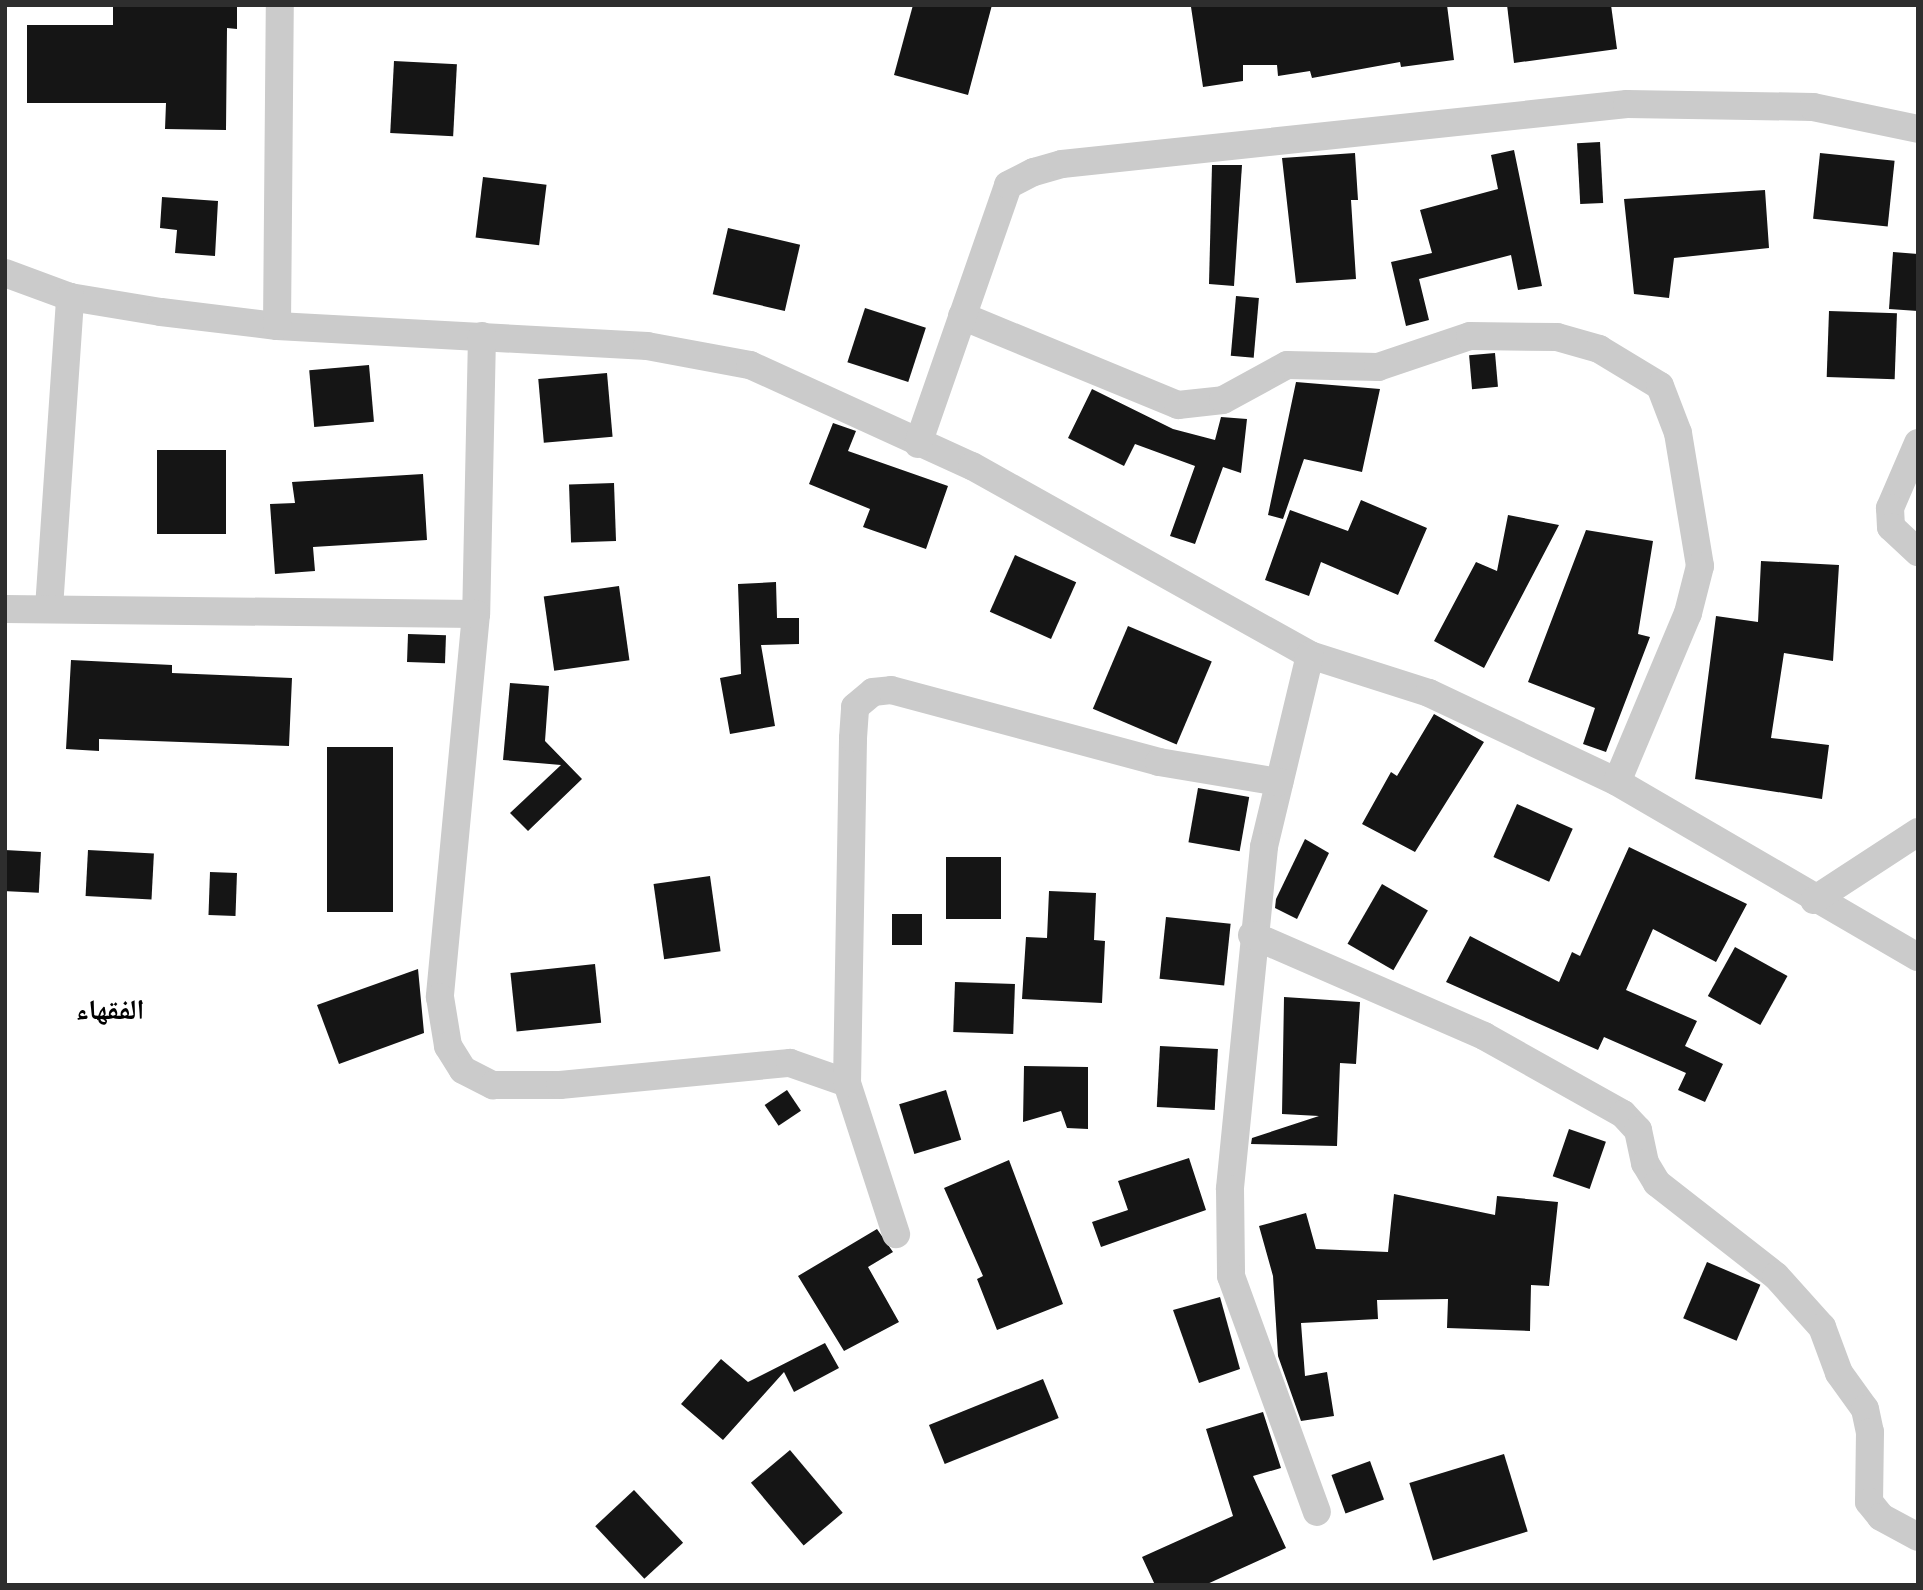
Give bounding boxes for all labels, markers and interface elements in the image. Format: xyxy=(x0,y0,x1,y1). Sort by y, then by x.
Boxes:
district label: الفقهاء xyxy=(76,992,144,1026)

